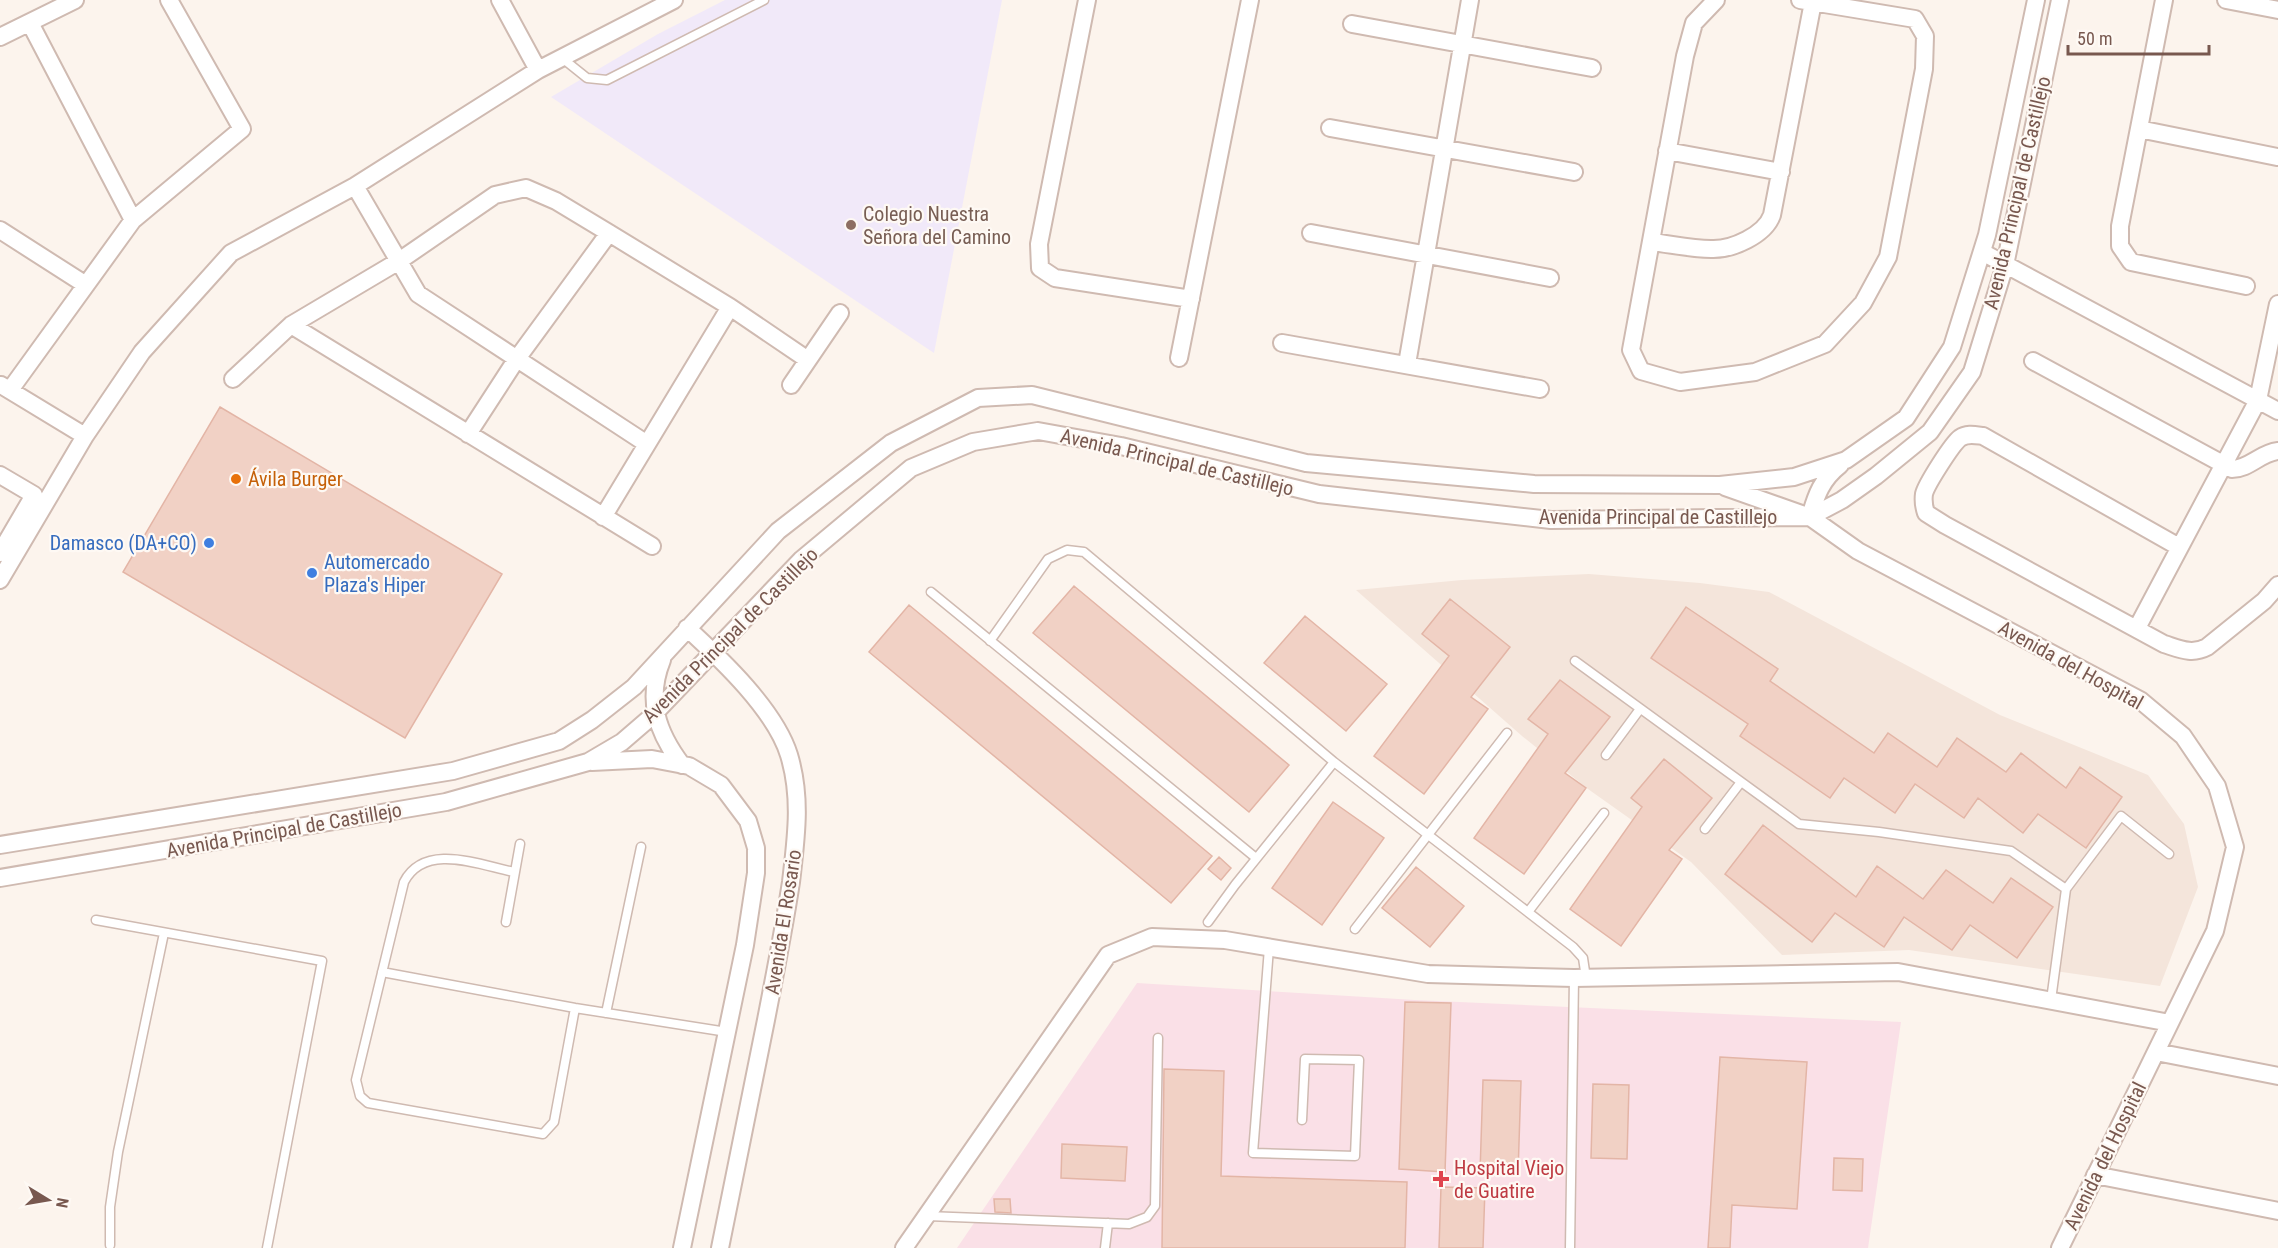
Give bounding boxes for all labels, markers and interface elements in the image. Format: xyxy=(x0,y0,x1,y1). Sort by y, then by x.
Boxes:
scale bar xyxy=(2068,18,2209,56)
text: 50 m xyxy=(2077,28,2112,49)
street label: Avenida Principal de Castillejo xyxy=(1978,74,2056,312)
place label: Colegio Nuestra Señora del Camino xyxy=(863,202,1011,249)
marker: Colegio Nuestra Señora del Camino xyxy=(844,218,858,232)
street label: Avenida Principal de Castillejo xyxy=(1058,423,1296,501)
place label: Ávila Burger xyxy=(248,467,343,491)
marker: Ávila Burger xyxy=(229,472,243,486)
street label: Avenida Principal de Castillejo xyxy=(1539,505,1777,529)
place label: Damasco (DA+CO) xyxy=(50,531,197,555)
marker: Damasco (DA+CO) xyxy=(202,536,216,550)
street label: Avenida Principal de Castillejo xyxy=(637,542,823,728)
place label: Automercado Plaza's Hiper xyxy=(324,550,430,597)
marker: Automercado Plaza's Hiper xyxy=(305,566,319,580)
street label: Avenida del Hospital xyxy=(1994,615,2148,715)
street label: Avenida Principal de Castillejo xyxy=(164,797,404,863)
street label: Avenida El Rosario xyxy=(760,848,806,996)
street label: Avenida del Hospital xyxy=(2059,1078,2151,1234)
place label: Hospital Viejo de Guatire xyxy=(1454,1156,1564,1203)
north arrow xyxy=(18,1170,78,1230)
marker: Hospital Viejo de Guatire xyxy=(1432,1170,1450,1188)
text: N xyxy=(52,1196,72,1209)

